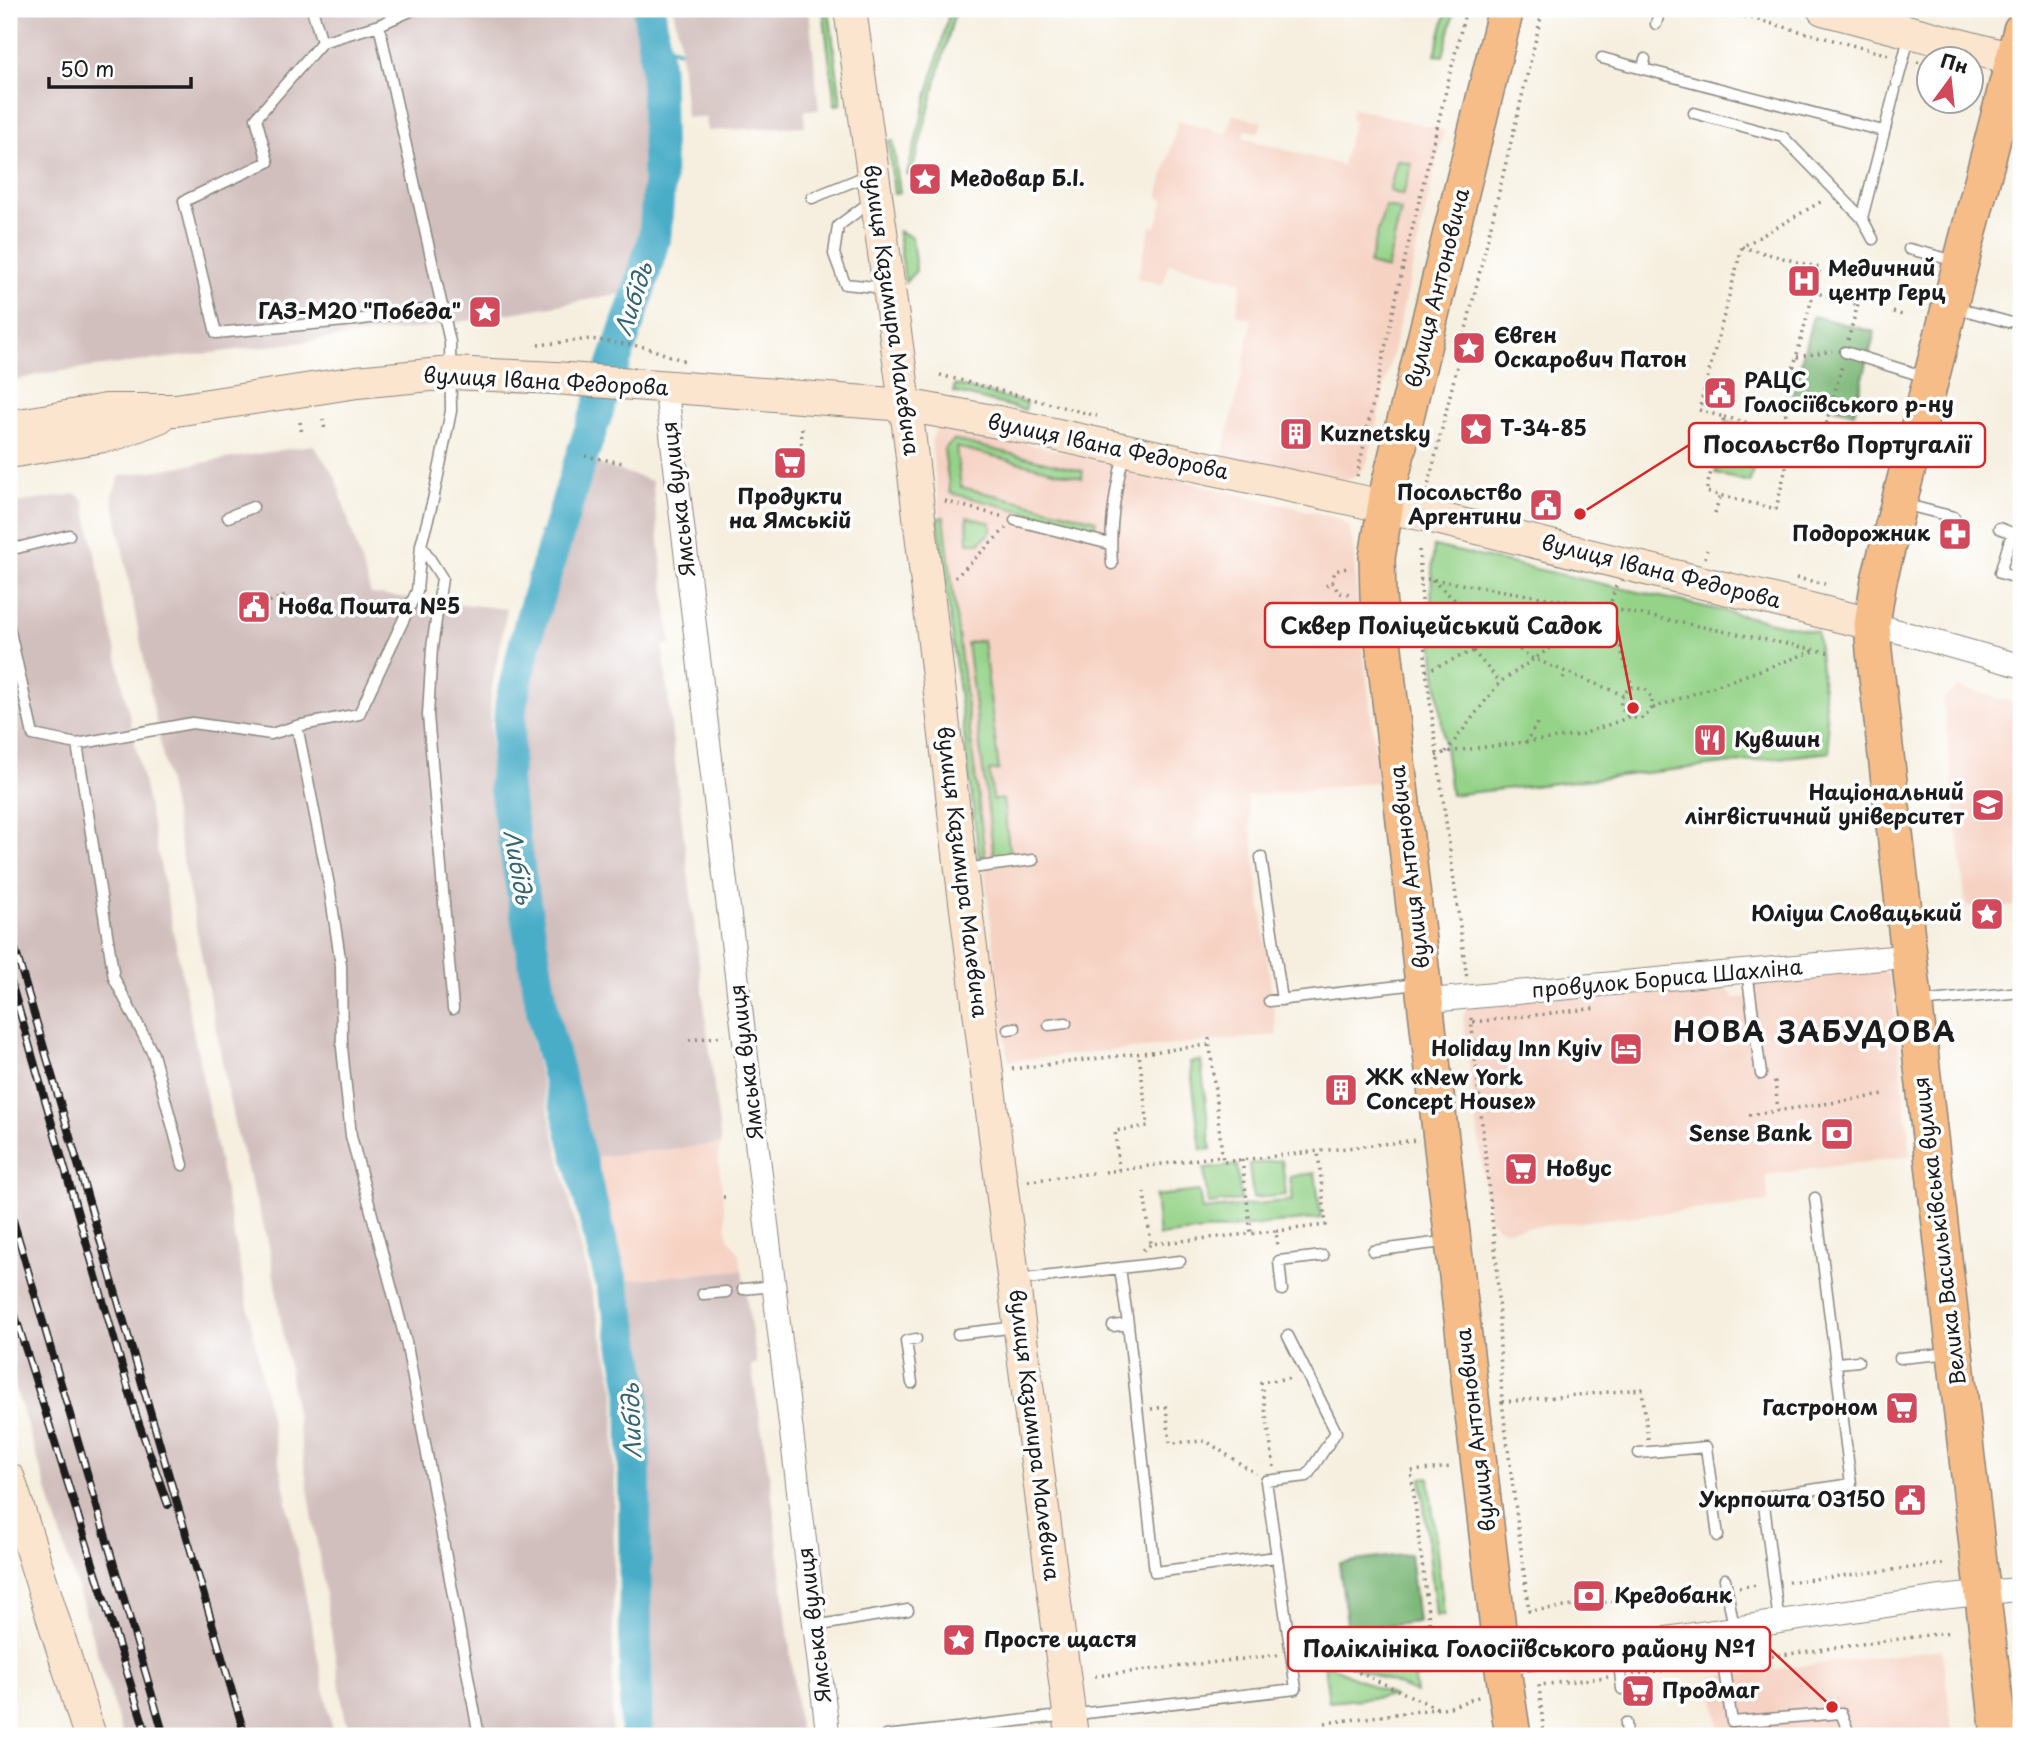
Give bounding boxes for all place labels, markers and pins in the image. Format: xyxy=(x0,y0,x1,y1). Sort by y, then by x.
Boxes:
place icon: Медовар Б.І. xyxy=(906,160,944,198)
place label: Медовар Б.І. xyxy=(950,161,1085,193)
place label: Медичний центр Герц xyxy=(1828,251,1946,307)
hospital icon: Медичний центр Герц xyxy=(1785,262,1823,300)
place icon: ГАЗ-М20 "Победа" xyxy=(466,293,504,331)
place label: ГАЗ-М20 "Победа" xyxy=(258,294,461,326)
place label: Євген Оскарович Патон xyxy=(1494,318,1687,374)
place icon: Євген Оскарович Патон xyxy=(1450,329,1488,367)
place label: РАЦС Голосіївського р-ну xyxy=(1744,363,1954,419)
public building icon: РАЦС Голосіївського р-ну xyxy=(1701,374,1739,412)
place icon: Т-34-85 xyxy=(1457,410,1495,448)
place label: Т-34-85 xyxy=(1500,411,1587,443)
building icon: Kuznetsky xyxy=(1277,415,1315,453)
place label: Kuznetsky xyxy=(1320,416,1430,448)
callout: Посольство Португалії xyxy=(1689,423,1985,467)
supermarket icon: Продукти на Ямській xyxy=(771,444,809,482)
place label: Посольство Аргентини xyxy=(1397,475,1522,531)
place label: Продукти на Ямській xyxy=(728,479,852,535)
public building icon: Посольство Аргентини xyxy=(1527,486,1565,524)
pharmacy icon: Подорожник xyxy=(1936,515,1974,553)
place label: Подорожник xyxy=(1792,516,1931,548)
public building icon: Нова Пошта №5 xyxy=(235,588,273,626)
place label: Нова Пошта №5 xyxy=(278,589,460,621)
callout: Сквер Поліцейський Садок xyxy=(1265,603,1617,647)
restaurant icon: Кувшин xyxy=(1691,721,1729,759)
place label: Кувшин xyxy=(1734,722,1820,754)
place label: Національний лінгвістичний університет xyxy=(1684,775,1964,831)
school or university icon: Національний лінгвістичний університет xyxy=(1969,786,2007,824)
place icon: Юліуш Словацький xyxy=(1968,895,2006,933)
place label: Юліуш Словацький xyxy=(1751,896,1962,928)
hotel icon: Holiday Inn Kyiv xyxy=(1607,1030,1645,1068)
place label: Holiday Inn Kyiv xyxy=(1431,1031,1602,1063)
place label: ЖК «New York Concept House» xyxy=(1365,1060,1536,1116)
building icon: ЖК «New York Concept House» xyxy=(1322,1071,1360,1109)
bank icon: Sense Bank xyxy=(1818,1115,1856,1153)
place label: Sense Bank xyxy=(1689,1116,1812,1148)
supermarket icon: Новус xyxy=(1502,1150,1540,1188)
place label: Новус xyxy=(1546,1151,1612,1183)
supermarket icon: Гастроном xyxy=(1883,1389,1921,1427)
place label: Гастроном xyxy=(1762,1390,1878,1422)
public building icon: Укрпошта 03150 xyxy=(1891,1481,1929,1519)
place label: Укрпошта 03150 xyxy=(1698,1482,1885,1514)
bank icon: Кредобанк xyxy=(1570,1577,1608,1615)
place label: Кредобанк xyxy=(1614,1578,1733,1610)
place icon: Просте щастя xyxy=(940,1621,978,1659)
place label: Просте щастя xyxy=(984,1622,1137,1654)
callout: Поліклініка Голосіївського району №1 xyxy=(1288,1627,1770,1671)
supermarket icon: Продмаг xyxy=(1619,1672,1657,1710)
place label: Продмаг xyxy=(1662,1673,1759,1705)

